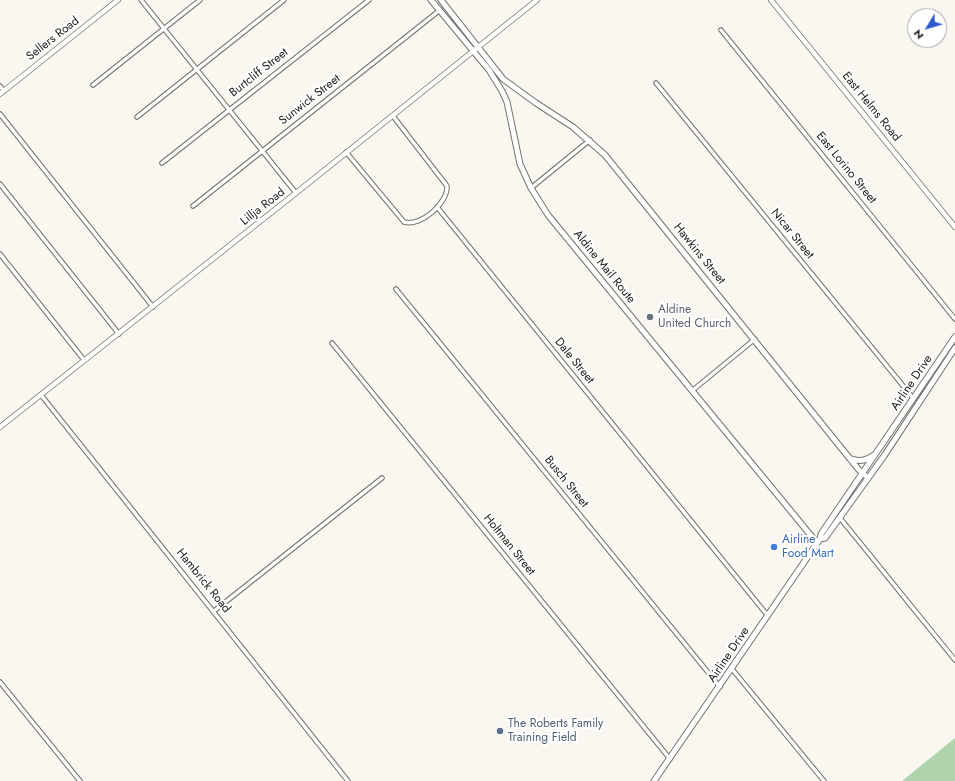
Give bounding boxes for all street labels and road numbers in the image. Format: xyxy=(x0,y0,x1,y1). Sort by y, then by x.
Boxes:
street label: Sellers Road xyxy=(24,14,82,64)
street label: Burtcliff Street xyxy=(227,46,291,100)
street label: East Helms Road xyxy=(839,69,903,145)
street label: Sunwick Street xyxy=(277,72,343,128)
street label: East Lorino Street xyxy=(813,129,879,207)
street label: Lillja Road xyxy=(238,185,288,229)
street label: Nicar Street xyxy=(767,206,817,262)
street label: Hawkins Street xyxy=(670,221,728,287)
street label: Aldine Mail Route xyxy=(570,227,638,307)
street label: Dale Street xyxy=(551,335,597,387)
street label: Airline Drive xyxy=(888,353,936,413)
street label: Busch Street xyxy=(541,453,591,511)
street label: Holtman Street xyxy=(480,512,538,578)
street label: Hambrick Road xyxy=(173,546,233,616)
street label: Airline Drive xyxy=(705,625,753,685)

